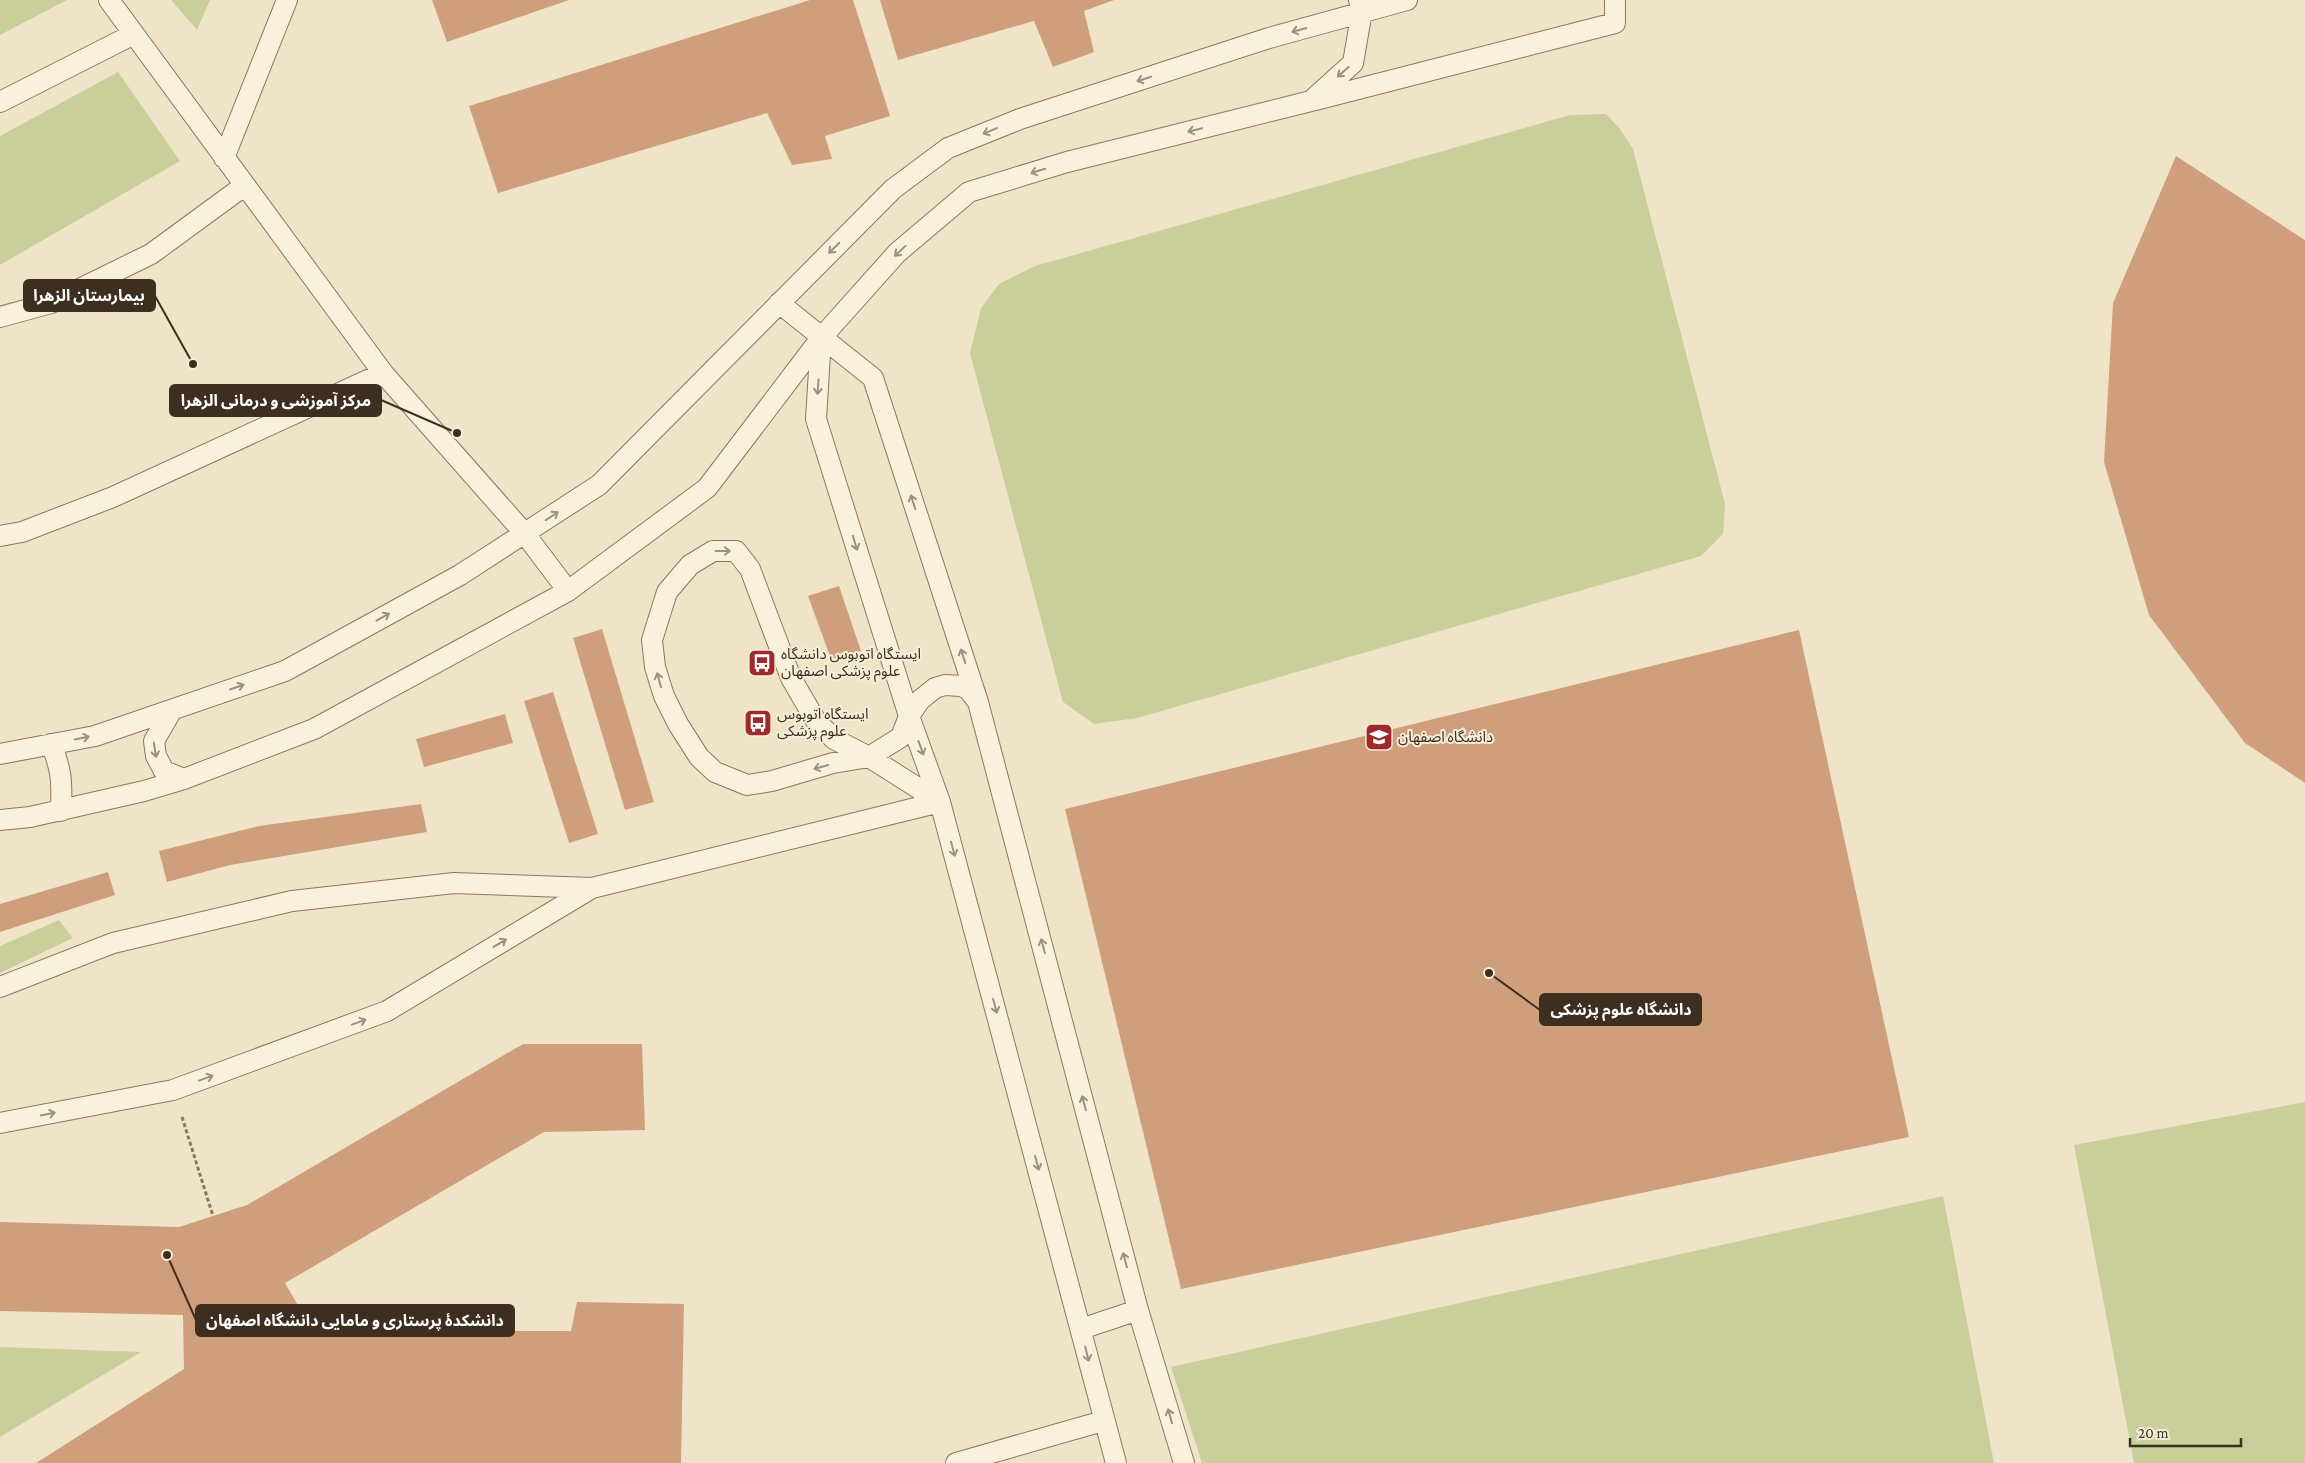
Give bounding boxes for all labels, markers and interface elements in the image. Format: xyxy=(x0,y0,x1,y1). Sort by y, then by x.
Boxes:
one-way arrow xyxy=(1291,25,1307,35)
one-way arrow xyxy=(1337,66,1350,77)
one-way arrow xyxy=(1136,75,1152,84)
one-way arrow xyxy=(1187,125,1203,135)
one-way arrow xyxy=(983,127,998,136)
one-way arrow xyxy=(1030,166,1046,176)
one-way arrow xyxy=(828,242,840,255)
one-way arrow xyxy=(894,245,907,256)
callout: بیمارستان الزهرا xyxy=(24,280,155,311)
text: بیمارستان الزهرا xyxy=(33,287,145,305)
one-way arrow xyxy=(813,379,822,395)
callout: مرکز آموزشی و درمانی الزهرا xyxy=(170,385,381,416)
text: مرکز آموزشی و درمانی الزهرا xyxy=(181,391,371,410)
one-way arrow xyxy=(908,494,917,510)
one-way arrow xyxy=(545,511,559,521)
one-way arrow xyxy=(850,535,860,551)
one-way arrow xyxy=(714,546,731,556)
one-way arrow xyxy=(375,612,389,622)
place label: ایستگاه اتوبوس دانشگاه علوم پزشکی اصفهان xyxy=(781,646,921,682)
bus stop icon: ایستگاه اتوبوس دانشگاه علوم پزشکی اصفهان xyxy=(747,648,777,678)
one-way arrow xyxy=(958,648,968,664)
one-way arrow xyxy=(654,672,663,688)
one-way arrow xyxy=(228,682,244,692)
place label: ایستگاه اتوبوس علوم پزشکی xyxy=(777,706,869,742)
bus stop icon: ایستگاه اتوبوس علوم پزشکی xyxy=(743,708,773,738)
school or university icon: دانشگاه اصفهان xyxy=(1364,722,1394,752)
place label: دانشگاه اصفهان xyxy=(1398,729,1493,746)
one-way arrow xyxy=(74,733,90,742)
one-way arrow xyxy=(917,740,926,755)
one-way arrow xyxy=(151,741,161,757)
one-way arrow xyxy=(813,762,829,772)
one-way arrow xyxy=(949,840,958,856)
one-way arrow xyxy=(493,938,507,948)
one-way arrow xyxy=(1037,938,1047,954)
callout: دانشگاه علوم پزشکی xyxy=(1540,994,1701,1025)
one-way arrow xyxy=(991,998,1000,1014)
text: دانشگاه علوم پزشکی xyxy=(1550,1001,1692,1021)
one-way arrow xyxy=(350,1017,366,1026)
one-way arrow xyxy=(198,1073,213,1082)
one-way arrow xyxy=(1079,1095,1088,1111)
one-way arrow xyxy=(40,1108,56,1118)
one-way arrow xyxy=(1032,1155,1042,1171)
one-way arrow xyxy=(1120,1252,1130,1268)
callout: دانشکدهٔ پرستاری و مامایی دانشگاه اصفهان xyxy=(196,1305,514,1336)
text: دانشکدهٔ پرستاری و مامایی دانشگاه اصفهان xyxy=(206,1312,504,1331)
one-way arrow xyxy=(1083,1345,1092,1361)
one-way arrow xyxy=(1164,1409,1174,1425)
scale bar xyxy=(2130,1416,2241,1448)
text: 20 m xyxy=(2138,1425,2169,1441)

